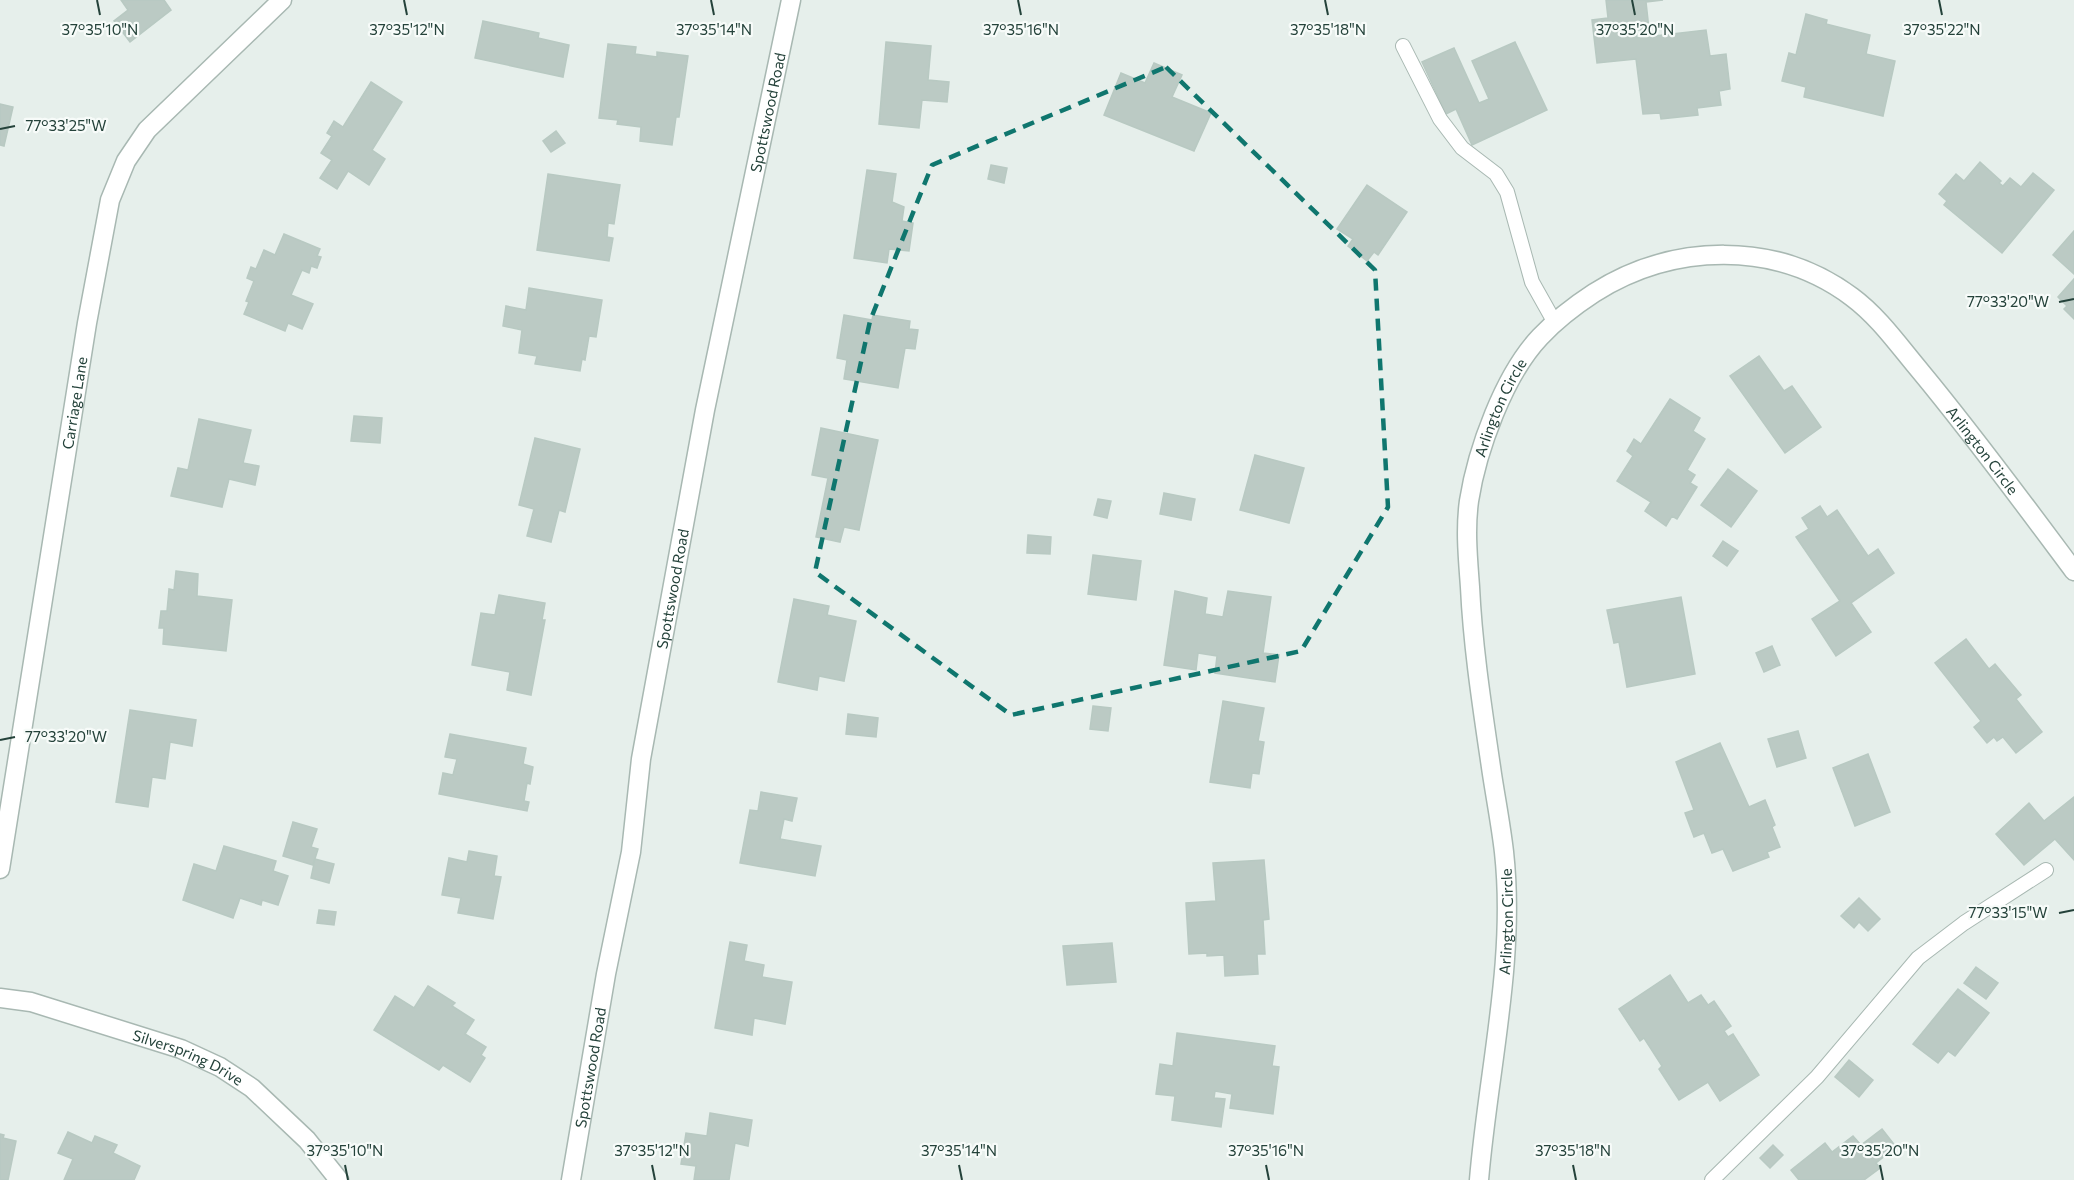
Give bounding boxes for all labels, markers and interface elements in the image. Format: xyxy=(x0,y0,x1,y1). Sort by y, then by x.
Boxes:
text: 37°35'10"N xyxy=(62,20,138,38)
text: 37°35'12"N xyxy=(369,20,445,38)
text: 37°35'14"N xyxy=(676,20,752,38)
text: 37°35'16"N xyxy=(983,20,1059,38)
text: 37°35'18"N xyxy=(1290,20,1366,38)
text: 37°35'20"N xyxy=(1596,20,1674,38)
text: 37°35'22"N xyxy=(1903,20,1981,38)
street label: Spottswood Road xyxy=(746,51,789,174)
text: 77°33'25"W xyxy=(26,116,106,134)
text: 77°33'20"W xyxy=(1967,292,2049,310)
street label: Carriage Lane xyxy=(58,355,91,451)
street label: Arlington Circle xyxy=(1471,355,1530,459)
street label: Arlington Circle xyxy=(1943,403,2022,498)
street label: Spottswood Road xyxy=(652,527,692,650)
text: 77°33'20"W xyxy=(25,727,107,745)
street label: Arlington Circle xyxy=(1495,868,1516,975)
text: 77°33'15"W xyxy=(1968,903,2048,921)
street label: Spottswood Road xyxy=(571,1006,609,1129)
street label: Silverspring Drive xyxy=(131,1025,247,1089)
text: 37°35'10"N xyxy=(307,1141,383,1159)
text: 37°35'12"N xyxy=(614,1141,690,1159)
text: 37°35'14"N xyxy=(921,1141,997,1159)
text: 37°35'16"N xyxy=(1228,1141,1304,1159)
text: 37°35'18"N xyxy=(1535,1141,1611,1159)
text: 37°35'20"N xyxy=(1841,1141,1919,1159)

